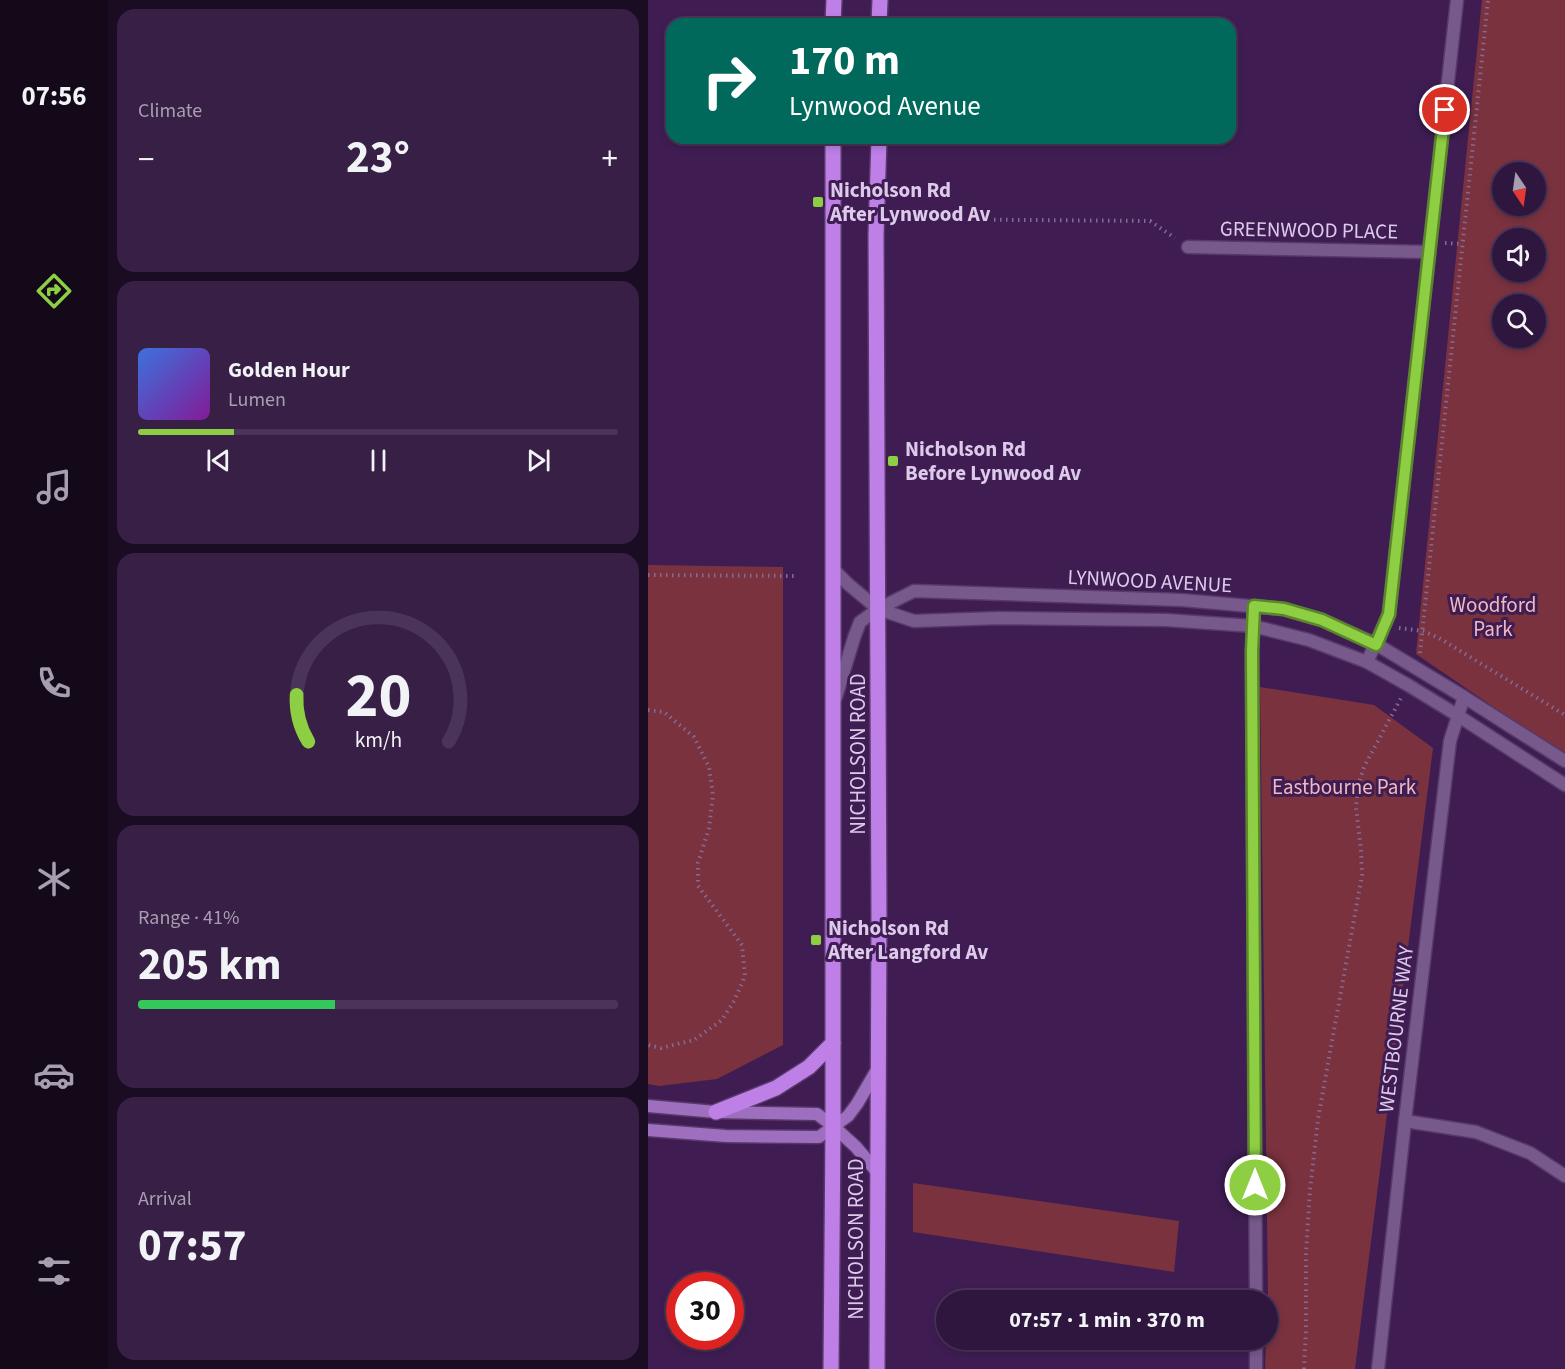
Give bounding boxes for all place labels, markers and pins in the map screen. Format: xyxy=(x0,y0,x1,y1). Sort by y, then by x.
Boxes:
pin xyxy=(1419,84,1470,135)
place label: Nicholson Rd After Lynwood Av xyxy=(829,175,990,229)
marker: Nicholson Rd After Lynwood Av xyxy=(811,195,825,209)
place label: Nicholson Rd Before Lynwood Av xyxy=(905,434,1081,488)
marker: Nicholson Rd Before Lynwood Av xyxy=(886,454,900,468)
place label: Nicholson Rd After Langford Av xyxy=(827,913,988,967)
marker: Nicholson Rd After Langford Av xyxy=(809,933,823,947)

